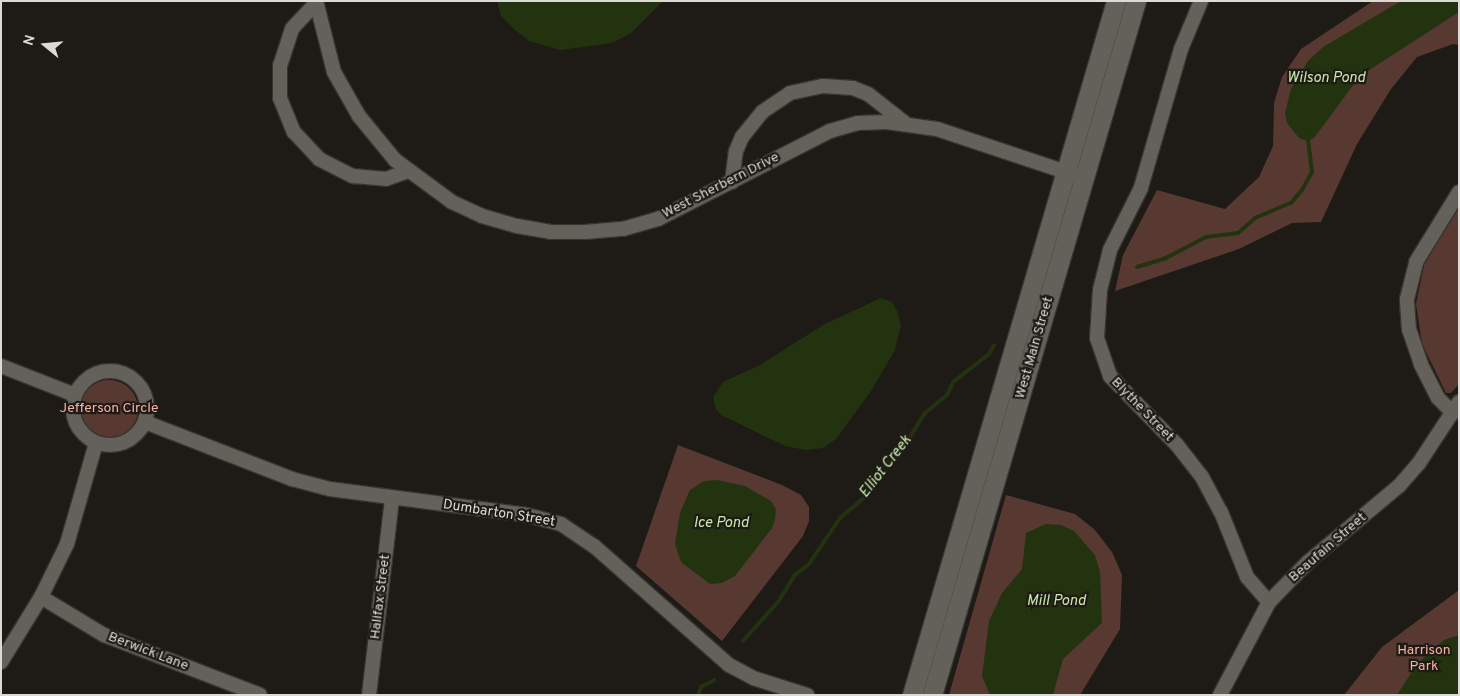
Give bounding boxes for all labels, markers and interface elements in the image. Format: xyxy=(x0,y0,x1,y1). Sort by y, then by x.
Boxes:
north arrow xyxy=(20,20,70,70)
text: N xyxy=(21,33,40,48)
water label: Wilson Pond xyxy=(1287,70,1365,88)
street label: West Sherbern Drive xyxy=(660,149,782,223)
street label: West Main Street xyxy=(1012,295,1058,401)
street label: Blythe Street xyxy=(1107,374,1177,446)
park label: Jefferson Circle xyxy=(60,401,158,417)
water label: Elliot Creek xyxy=(856,432,916,502)
street label: Dumbarton Street xyxy=(442,497,556,531)
street label: Beaufain Street xyxy=(1286,510,1370,586)
water label: Ice Pond xyxy=(693,515,749,533)
street label: Halifax Street xyxy=(367,554,395,640)
water label: Mill Pond xyxy=(1026,593,1086,611)
street label: Berwick Lane xyxy=(105,629,191,675)
park label: Harrison Park xyxy=(1397,643,1451,676)

